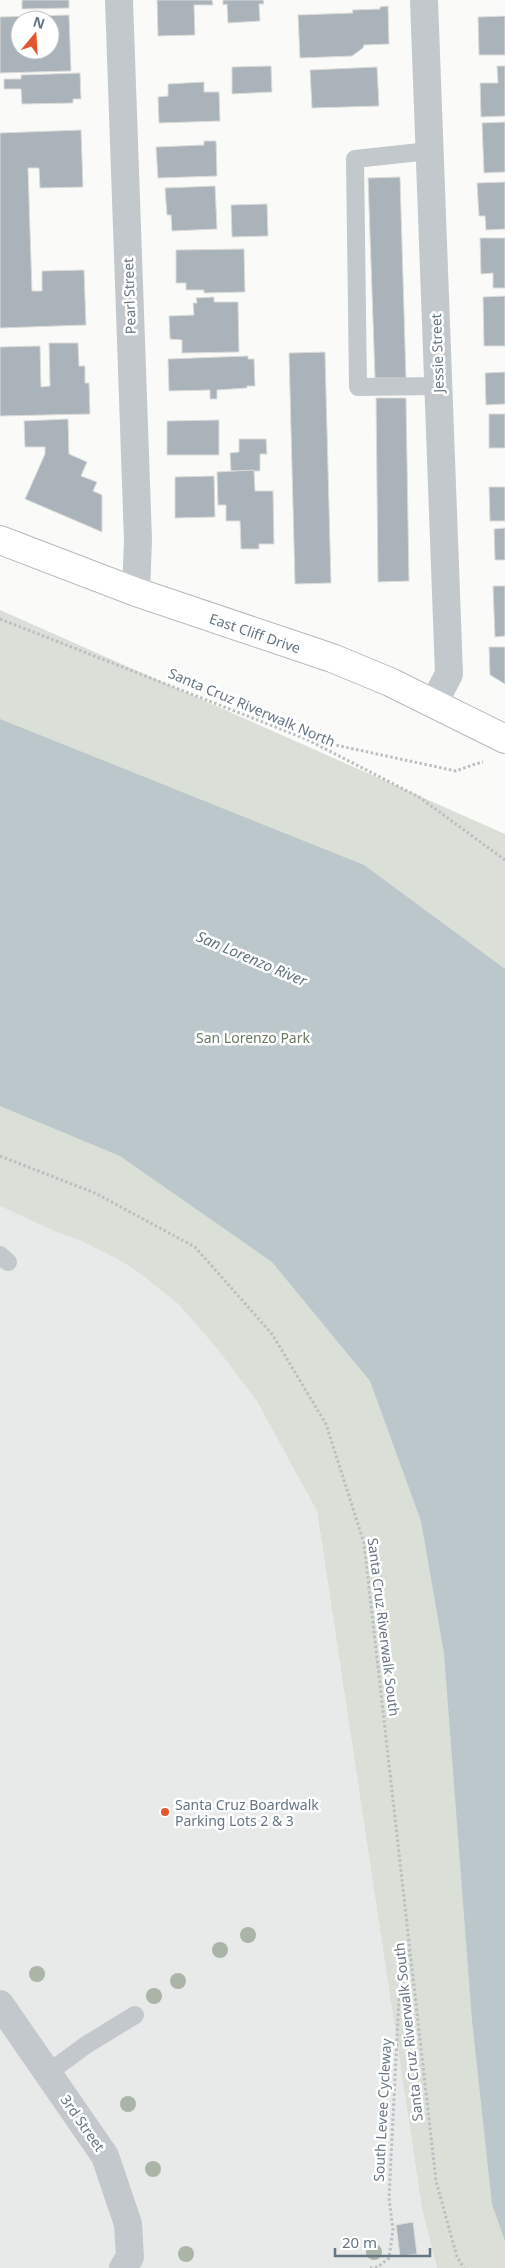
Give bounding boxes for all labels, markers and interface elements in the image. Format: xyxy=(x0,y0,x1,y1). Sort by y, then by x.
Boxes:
north arrow xyxy=(10,10,60,60)
text: N xyxy=(31,11,48,33)
street label: Pearl Street xyxy=(118,258,140,334)
street label: Jessie Street xyxy=(426,313,448,395)
street label: East Cliff Drive xyxy=(207,609,303,657)
street label: Santa Cruz Riverwalk North xyxy=(166,663,338,751)
water label: San Lorenzo River xyxy=(194,926,311,991)
park label: San Lorenzo Park xyxy=(196,1028,310,1047)
street label: Santa Cruz Riverwalk South xyxy=(364,1537,404,1717)
place label: Santa Cruz Boardwalk Parking Lots 2 & 3 xyxy=(175,1795,319,1830)
marker: Santa Cruz Boardwalk Parking Lots 2 & 3 xyxy=(159,1806,171,1818)
street label: Santa Cruz Riverwalk South xyxy=(389,1942,427,2122)
street label: South Levee Cycleway xyxy=(369,2037,395,2182)
street label: 3rd Street xyxy=(57,2091,109,2155)
scale bar xyxy=(335,2226,430,2258)
text: 20 m xyxy=(342,2232,377,2252)

